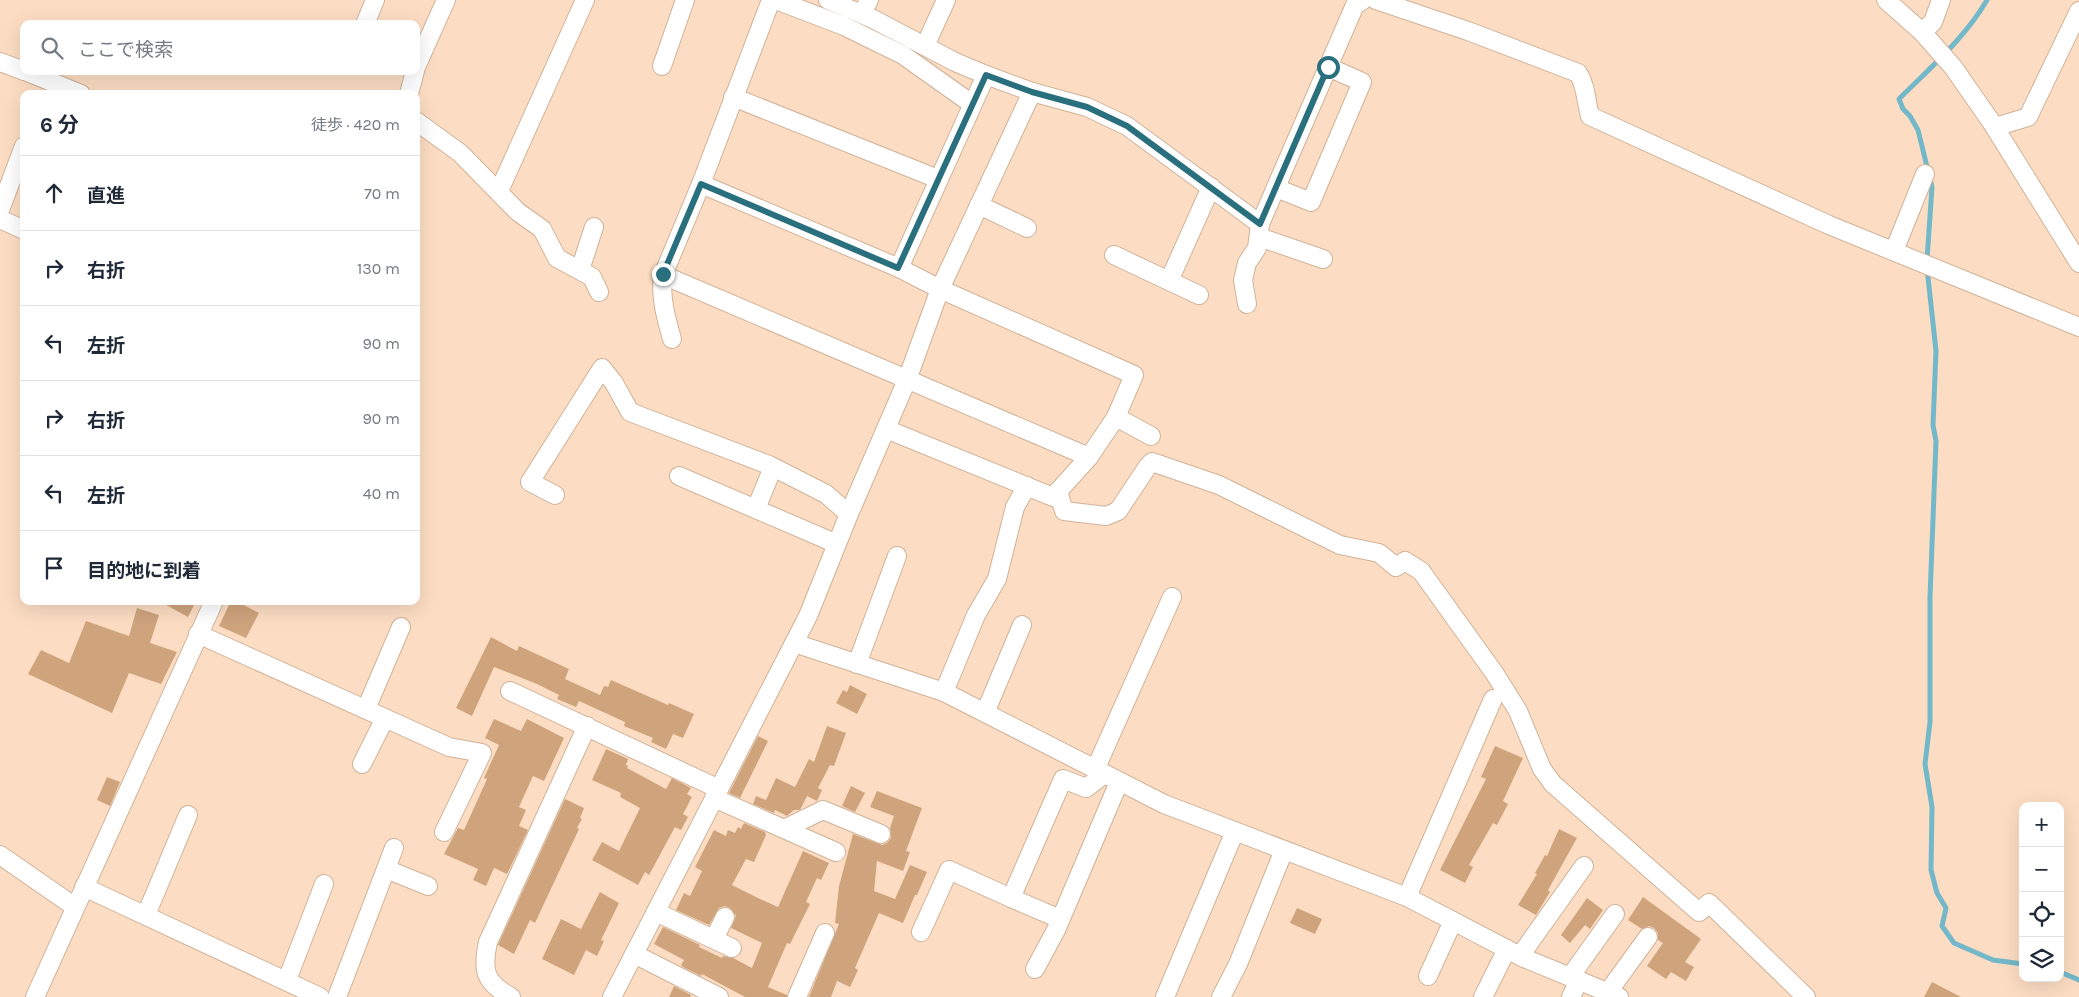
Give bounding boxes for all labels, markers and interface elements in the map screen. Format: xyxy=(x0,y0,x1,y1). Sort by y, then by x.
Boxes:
search box xyxy=(20,20,420,75)
icon: search xyxy=(38,34,66,62)
text: ここで検索 xyxy=(78,39,173,61)
route start xyxy=(1317,56,1340,79)
text: 6 分 xyxy=(40,113,79,137)
text: 徒歩 · 420 m xyxy=(311,115,400,134)
icon: ahead xyxy=(40,179,68,207)
text: 70 m xyxy=(364,184,400,203)
text: 直進 xyxy=(87,185,125,207)
icon: right xyxy=(40,254,68,282)
text: 130 m xyxy=(357,259,400,278)
text: 右折 xyxy=(87,260,125,282)
route end xyxy=(652,263,675,286)
icon: left xyxy=(40,329,68,357)
text: 90 m xyxy=(362,334,400,353)
text: 左折 xyxy=(87,335,125,357)
icon: right xyxy=(40,404,68,432)
text: 90 m xyxy=(362,409,400,428)
text: 右折 xyxy=(87,410,125,432)
icon: left xyxy=(40,479,68,507)
text: 40 m xyxy=(363,484,400,503)
text: 左折 xyxy=(87,485,125,507)
icon: arrive xyxy=(40,554,68,582)
text: 目的地に到着 xyxy=(87,560,201,582)
map controls xyxy=(2019,802,2064,982)
button: + xyxy=(2019,802,2064,847)
button: − xyxy=(2019,847,2064,892)
button: locate xyxy=(2019,892,2064,937)
button: layers xyxy=(2019,937,2064,982)

